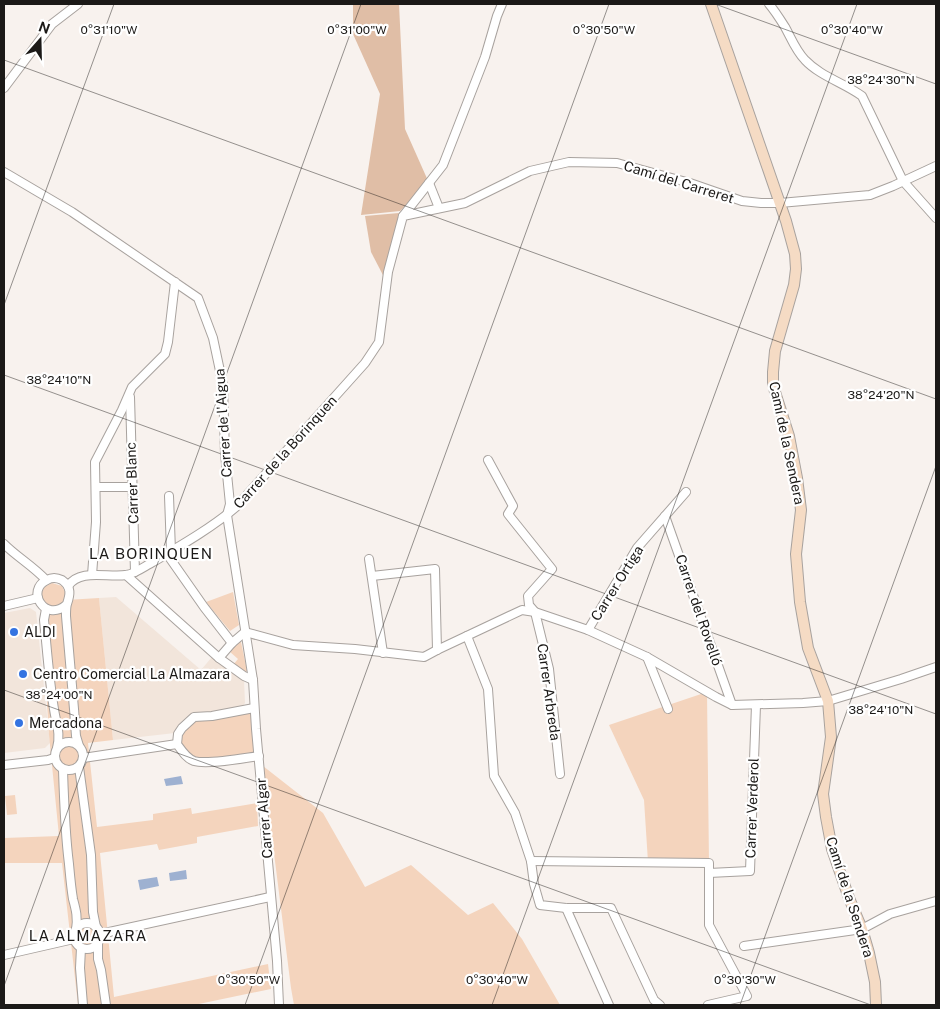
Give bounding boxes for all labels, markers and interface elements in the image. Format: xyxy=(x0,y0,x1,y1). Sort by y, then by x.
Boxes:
north arrow xyxy=(15,15,65,65)
text: N xyxy=(37,18,52,37)
text: 0°31'10"W xyxy=(80,23,138,37)
text: 0°31'00"W xyxy=(327,23,387,37)
text: 0°30'50"W xyxy=(573,23,636,37)
text: 0°30'40"W xyxy=(821,23,884,37)
text: 38°24'30"N xyxy=(847,73,915,87)
street label: Camí del Carreret xyxy=(622,158,736,206)
street label: Carrer de l'Aigua xyxy=(211,368,235,478)
text: 38°24'10"N xyxy=(27,373,91,387)
street label: Camí de la Sendera xyxy=(766,380,808,506)
text: 38°24'20"N xyxy=(847,388,915,402)
street label: Carrer de la Borinquen xyxy=(230,392,340,512)
street label: Carrer Blanc xyxy=(123,442,141,524)
street label: Carrer Ortiga xyxy=(588,542,646,624)
district label: LA BORINQUEN xyxy=(89,545,213,562)
street label: Carrer del Rovelló xyxy=(672,552,726,668)
place label: ALDI xyxy=(24,624,56,640)
marker: ALDI xyxy=(8,626,20,638)
street label: Carrer Arbreda xyxy=(534,642,564,742)
place label: Centro Comercial La Almazara xyxy=(33,666,230,682)
marker: Centro Comercial La Almazara xyxy=(17,668,29,680)
text: 38°24'00"N xyxy=(25,688,93,702)
text: 38°24'10"N xyxy=(849,703,913,717)
place label: Mercadona xyxy=(29,715,102,731)
marker: Mercadona xyxy=(13,717,25,729)
street label: Carrer Verderol xyxy=(742,758,762,858)
street label: Carrer Algar xyxy=(253,777,275,859)
street label: Camí de la Sendera xyxy=(823,835,877,959)
district label: LA ALMAZARA xyxy=(29,927,147,944)
text: 0°30'50"W xyxy=(218,973,281,987)
text: 0°30'40"W xyxy=(466,973,529,987)
text: 0°30'30"W xyxy=(714,973,777,987)

